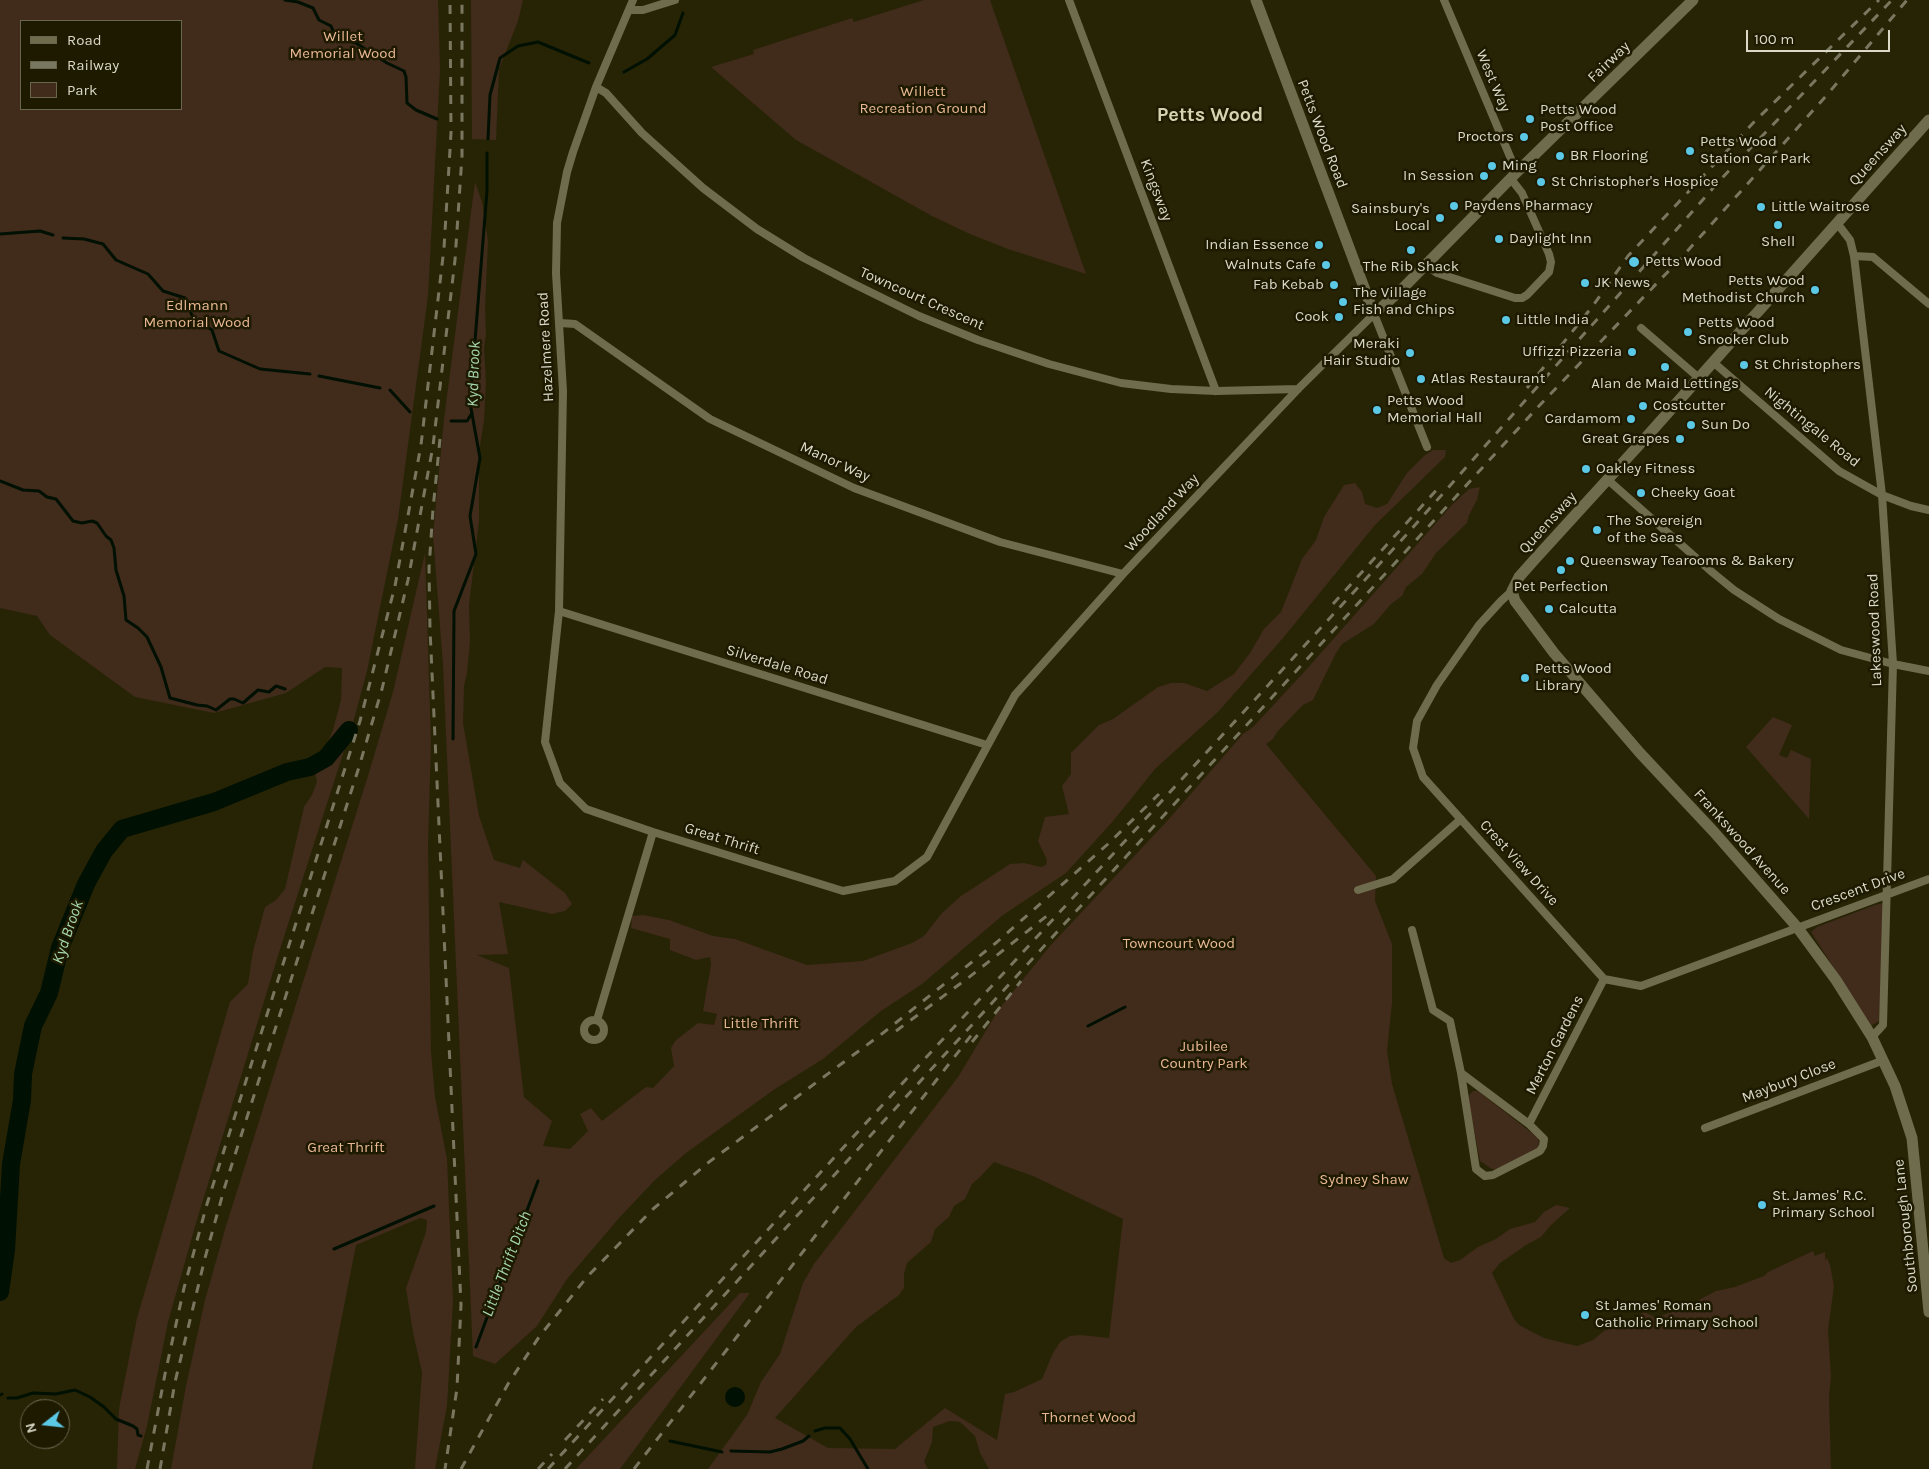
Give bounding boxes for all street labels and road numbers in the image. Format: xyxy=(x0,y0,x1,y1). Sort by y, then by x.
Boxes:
street label: Fairway xyxy=(1584,38,1634,86)
street label: West Way xyxy=(1472,47,1514,115)
street label: Petts Wood Road xyxy=(1293,77,1351,191)
street label: Queensway xyxy=(1845,120,1911,190)
street label: Kingsway xyxy=(1136,156,1176,224)
street label: Towncourt Crescent xyxy=(857,263,987,335)
street label: Hazelmere Road xyxy=(534,291,558,403)
street label: Nightingale Road xyxy=(1760,383,1864,471)
street label: Manor Way xyxy=(797,438,873,486)
street label: Woodland Way xyxy=(1121,470,1203,556)
street label: Queensway xyxy=(1515,488,1581,558)
street label: Lakeswood Road xyxy=(1864,573,1886,687)
street label: Silverdale Road xyxy=(724,641,830,689)
street label: Frankswood Avenue xyxy=(1690,785,1794,899)
street label: Crest View Drive xyxy=(1476,816,1562,910)
street label: Great Thrift xyxy=(682,819,762,859)
street label: Crescent Drive xyxy=(1808,865,1908,915)
street label: Merton Gardens xyxy=(1522,992,1588,1098)
street label: Maybury Close xyxy=(1740,1055,1838,1107)
street label: Southborough Lane xyxy=(1890,1158,1922,1294)

